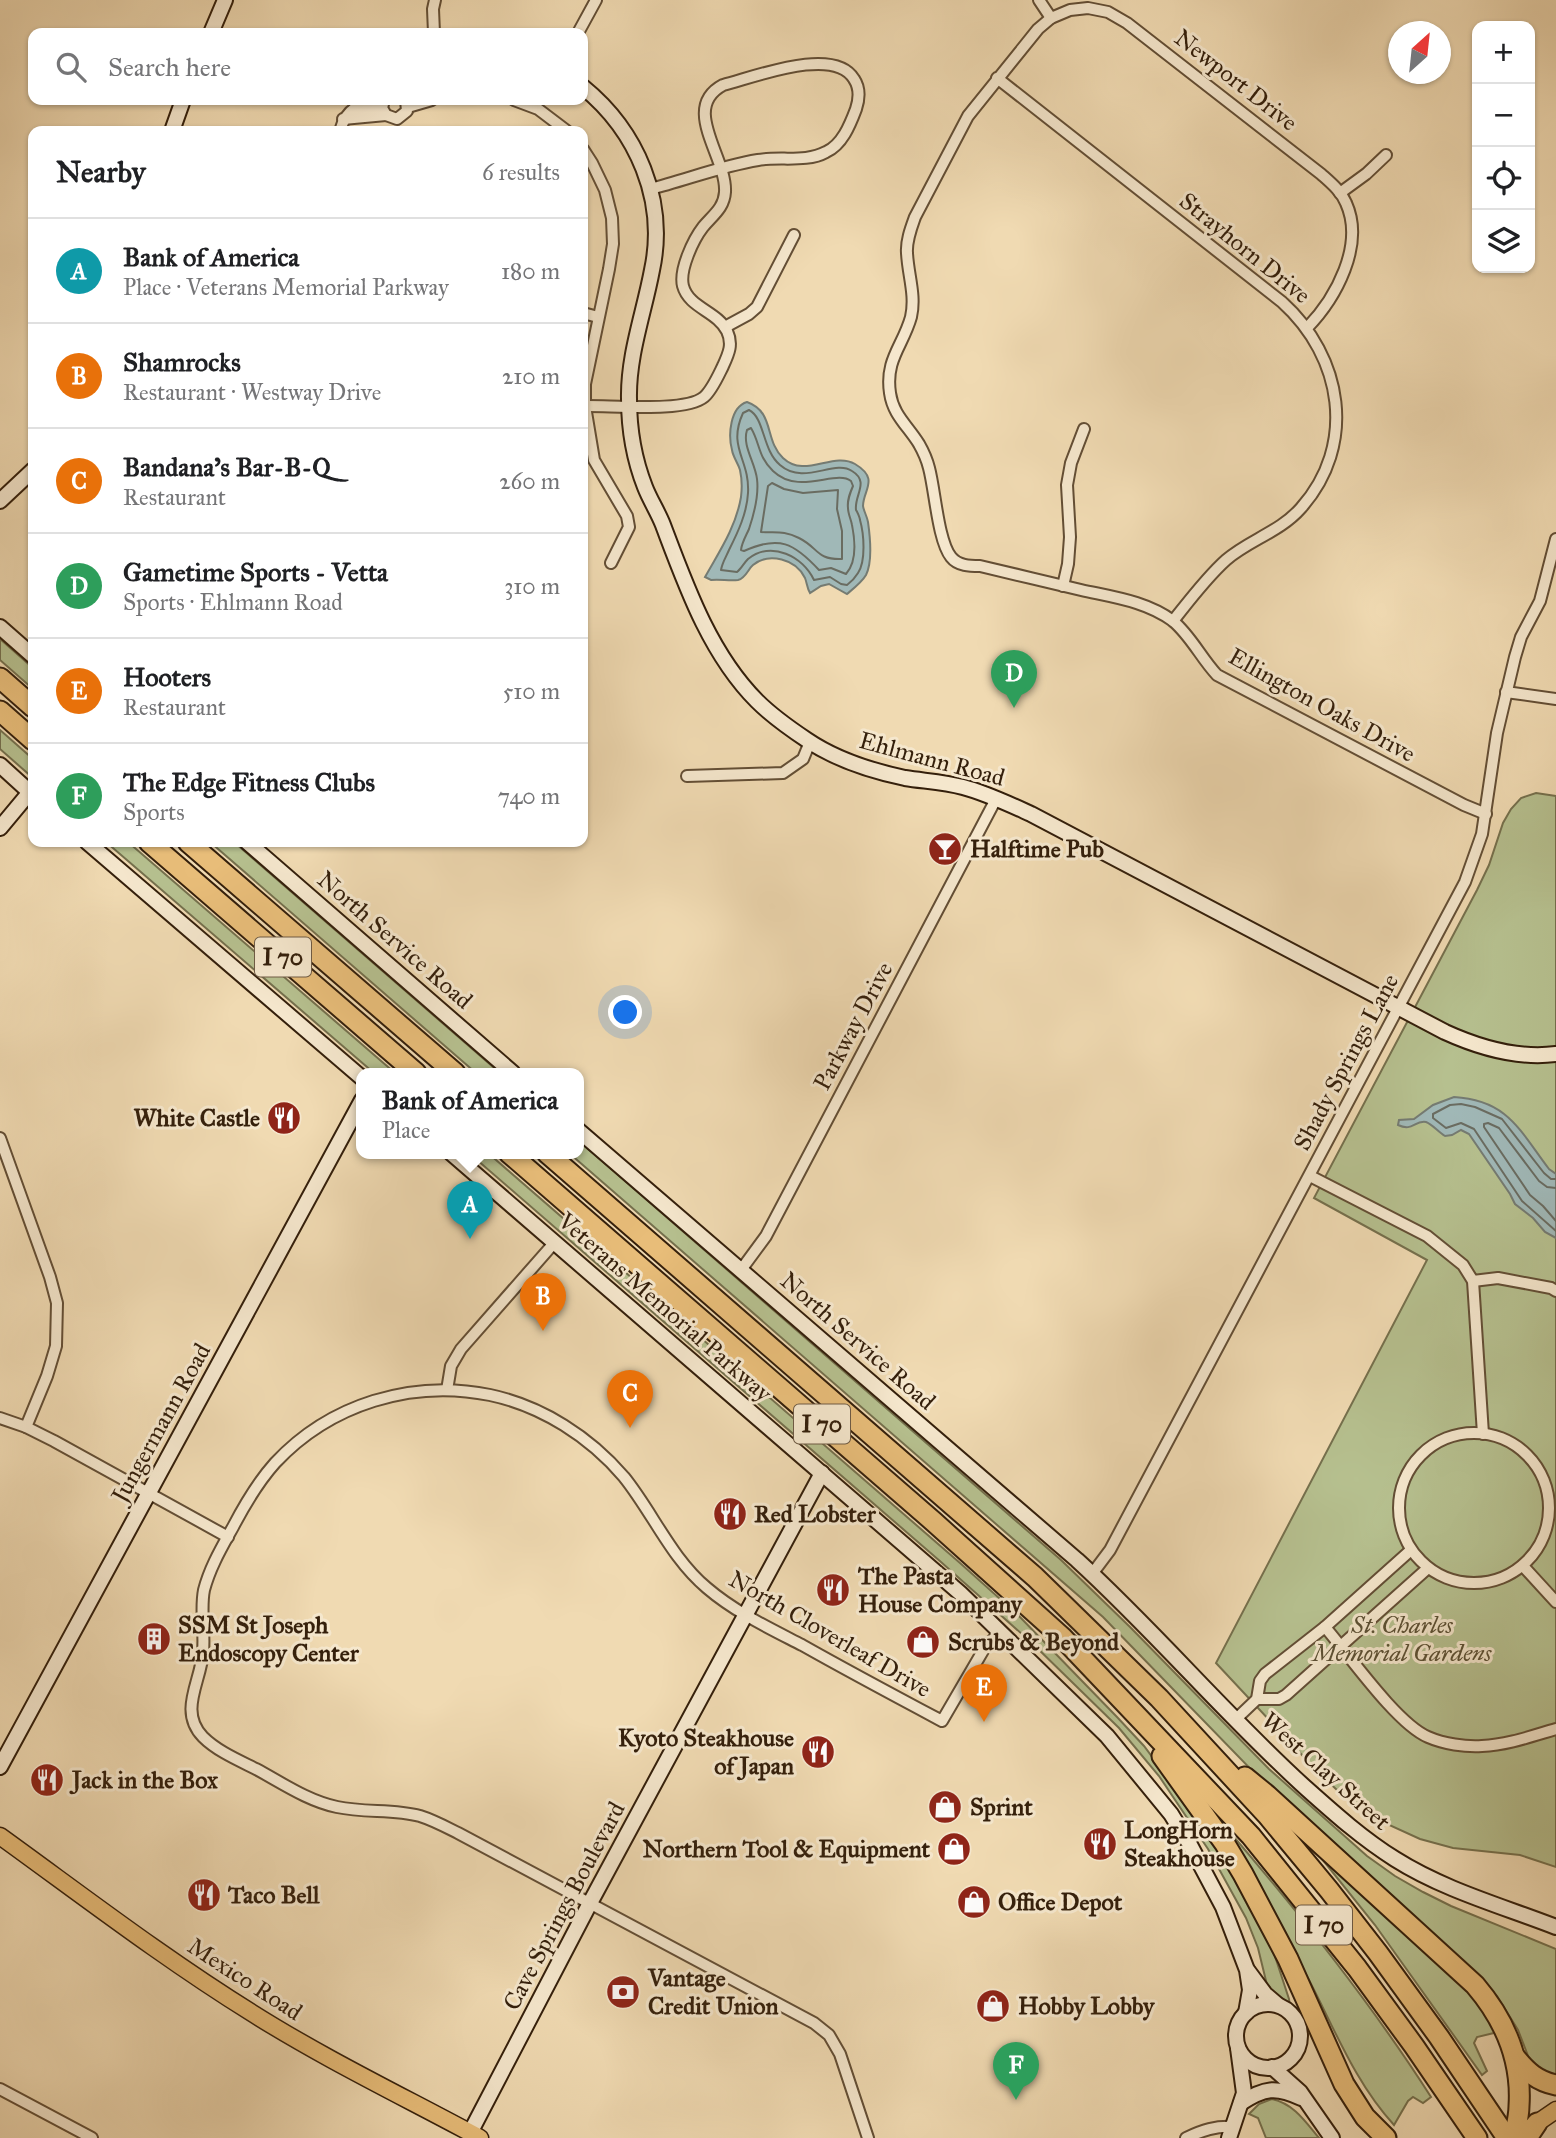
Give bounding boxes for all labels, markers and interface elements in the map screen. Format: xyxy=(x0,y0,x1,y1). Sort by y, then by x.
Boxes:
north arrow xyxy=(1388,21,1451,84)
map controls xyxy=(1472,21,1535,273)
button: + xyxy=(1472,21,1535,84)
street label: Newport Drive xyxy=(1168,23,1304,137)
search box xyxy=(28,28,588,105)
icon: search xyxy=(52,48,90,86)
text: Search here xyxy=(108,51,231,83)
button: − xyxy=(1472,84,1535,147)
button: locate xyxy=(1472,147,1535,210)
text: Nearby xyxy=(56,154,146,190)
text: 6 results xyxy=(482,158,560,186)
street label: Strayhorn Drive xyxy=(1173,186,1317,310)
button: layers xyxy=(1472,210,1535,273)
text: Bank of America xyxy=(123,241,299,273)
text: A xyxy=(71,257,87,285)
text: 180 m xyxy=(501,257,560,285)
text: Place · Veterans Memorial Parkway xyxy=(123,273,449,301)
text: Shamrocks xyxy=(123,346,241,378)
text: B xyxy=(71,362,87,390)
text: 210 m xyxy=(502,362,560,390)
text: Restaurant · Westway Drive xyxy=(123,378,381,406)
text: Bandana's Bar-B-Q xyxy=(123,451,331,483)
text: C xyxy=(71,467,87,495)
text: 260 m xyxy=(499,467,560,495)
text: Restaurant xyxy=(123,483,226,511)
text: Gametime Sports - Vetta xyxy=(123,556,388,588)
text: D xyxy=(70,572,88,600)
text: 310 m xyxy=(504,572,560,600)
text: Sports · Ehlmann Road xyxy=(123,588,343,616)
street label: Ellington Oaks Drive xyxy=(1223,641,1421,769)
pin: D xyxy=(991,650,1037,708)
text: Hooters xyxy=(123,661,211,693)
text: E xyxy=(71,677,87,705)
text: 510 m xyxy=(503,677,560,705)
text: Restaurant xyxy=(123,693,226,721)
street label: Ehlmann Road xyxy=(856,725,1008,793)
text: The Edge Fitness Clubs xyxy=(123,766,375,798)
text: F xyxy=(71,782,87,810)
text: 740 m xyxy=(498,782,560,810)
text: Sports xyxy=(123,798,185,826)
bar icon: Halftime Pub xyxy=(926,830,964,868)
place label: Halftime Pub xyxy=(970,834,1104,864)
street label: North Service Road xyxy=(311,864,479,1016)
road number: I 70 xyxy=(255,938,311,976)
street label: Parkway Drive xyxy=(807,957,899,1095)
street label: Shady Springs Lane xyxy=(1287,969,1405,1155)
your location xyxy=(608,995,642,1029)
popup xyxy=(356,1068,584,1159)
text: Bank of America xyxy=(382,1084,558,1116)
restaurant icon: White Castle xyxy=(265,1099,303,1137)
place label: White Castle xyxy=(133,1103,260,1133)
text: Place xyxy=(382,1116,430,1144)
pin: A xyxy=(447,1181,493,1239)
street label: Veterans Memorial Parkway xyxy=(551,1205,779,1409)
street label: North Service Road xyxy=(774,1265,942,1417)
pin: B xyxy=(520,1273,566,1331)
street label: Jungermann Road xyxy=(103,1338,217,1511)
pin: C xyxy=(607,1370,653,1428)
road number: I 70 xyxy=(794,1404,850,1443)
restaurant icon: Red Lobster xyxy=(711,1495,749,1533)
place label: Red Lobster xyxy=(754,1499,877,1529)
place label: The Pasta House Company xyxy=(857,1561,1024,1619)
street label: North Cloverleaf Drive xyxy=(724,1564,936,1704)
restaurant icon: The Pasta House Company xyxy=(814,1571,852,1609)
place label: SSM St Joseph Endoscopy Center xyxy=(178,1610,360,1668)
park label: St. Charles Memorial Gardens xyxy=(1310,1610,1493,1668)
building icon: SSM St Joseph Endoscopy Center xyxy=(135,1620,173,1658)
shop icon: Scrubs & Beyond xyxy=(904,1623,942,1661)
place label: Scrubs & Beyond xyxy=(948,1627,1120,1657)
pin: E xyxy=(961,1664,1007,1722)
street label: West Clay Street xyxy=(1255,1705,1397,1837)
place label: Kyoto Steakhouse of Japan xyxy=(618,1723,794,1781)
restaurant icon: Kyoto Steakhouse of Japan xyxy=(799,1733,837,1771)
restaurant icon: Jack in the Box xyxy=(28,1761,66,1799)
place label: Jack in the Box xyxy=(69,1765,218,1795)
shop icon: Sprint xyxy=(926,1788,964,1826)
place label: Sprint xyxy=(970,1792,1033,1822)
street label: Cave Springs Boulevard xyxy=(496,1797,632,2015)
place label: LongHorn Steakhouse xyxy=(1124,1815,1235,1873)
restaurant icon: LongHorn Steakhouse xyxy=(1081,1825,1119,1863)
shop icon: Northern Tool & Equipment xyxy=(935,1830,973,1868)
place label: Northern Tool & Equipment xyxy=(642,1834,931,1864)
restaurant icon: Taco Bell xyxy=(185,1876,223,1914)
place label: Taco Bell xyxy=(227,1880,320,1910)
shop icon: Office Depot xyxy=(955,1883,993,1921)
place label: Office Depot xyxy=(998,1887,1123,1917)
road number: I 70 xyxy=(1296,1906,1352,1944)
street label: Mexico Road xyxy=(182,1931,308,2027)
place label: Vantage Credit Union xyxy=(647,1963,779,2021)
bank icon: Vantage Credit Union xyxy=(604,1973,642,2011)
shop icon: Hobby Lobby xyxy=(974,1987,1012,2025)
place label: Hobby Lobby xyxy=(1018,1991,1156,2021)
pin: F xyxy=(993,2042,1039,2100)

